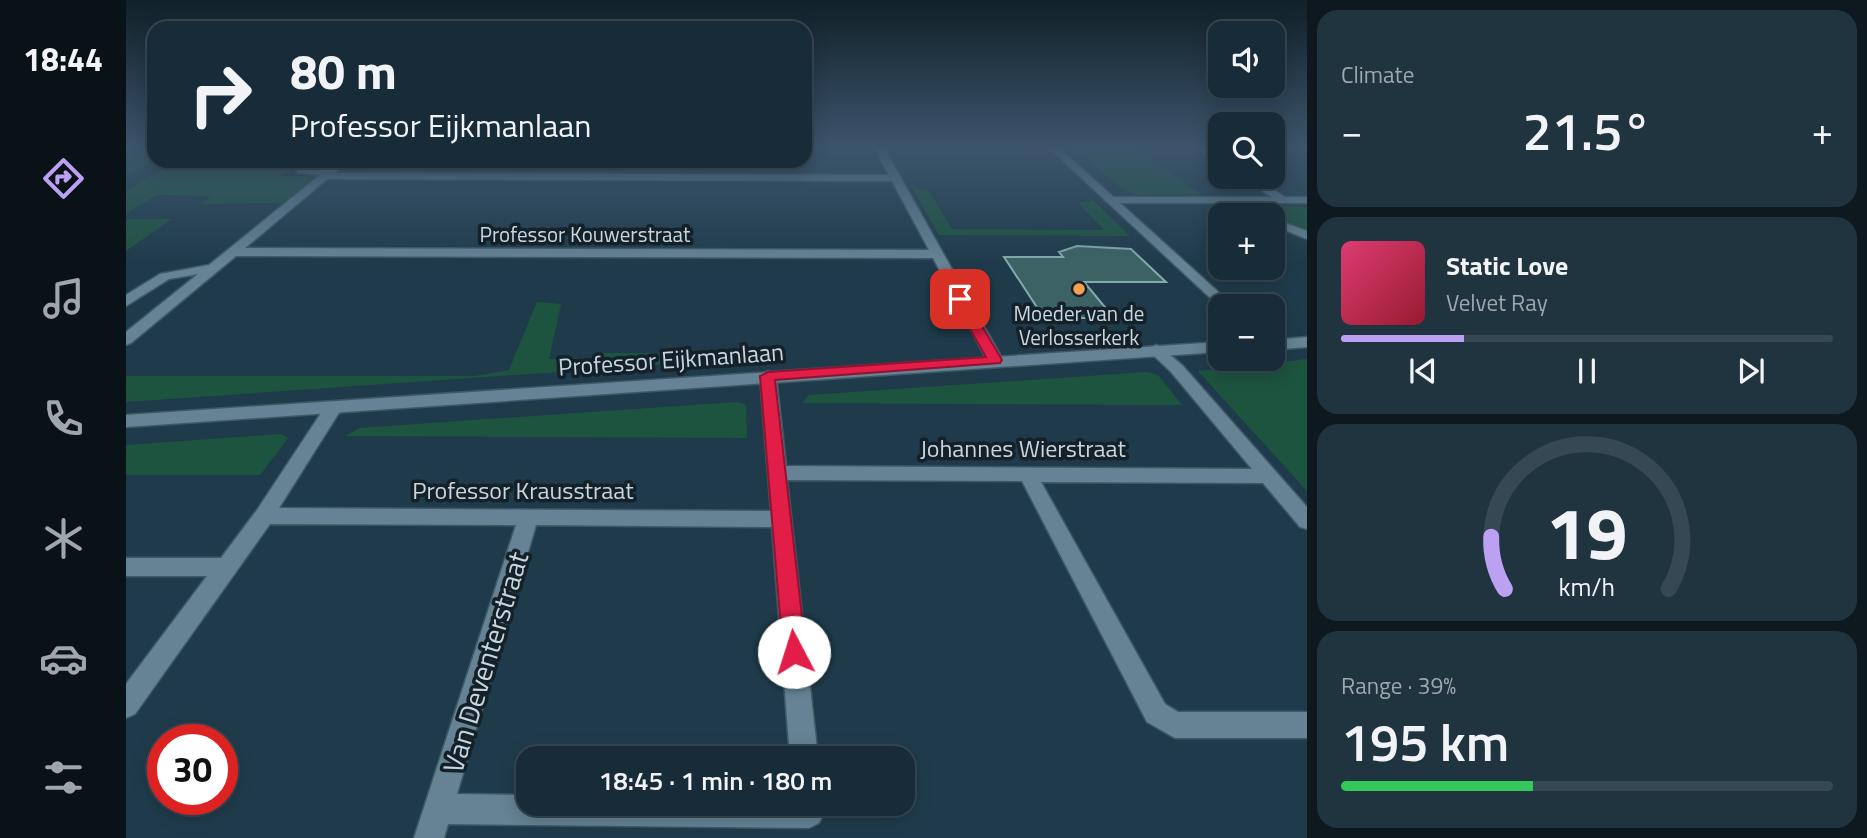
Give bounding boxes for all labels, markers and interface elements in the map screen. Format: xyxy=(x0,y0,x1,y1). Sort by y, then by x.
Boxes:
map controls xyxy=(1208,21,1285,371)
button: sound xyxy=(1208,21,1285,98)
text: 80 m xyxy=(290,33,397,108)
text: 18:44 xyxy=(23,35,103,83)
icon: right xyxy=(175,49,266,140)
text: Climate xyxy=(1341,57,1414,92)
text: 21.5° xyxy=(1523,91,1651,170)
text: Professor Eijkmanlaan xyxy=(290,101,592,149)
text: − xyxy=(1341,102,1362,160)
text: + xyxy=(1812,102,1833,160)
button: search xyxy=(1208,112,1285,189)
icon: directions xyxy=(39,154,88,203)
button: + xyxy=(1208,203,1285,280)
street label: Professor Kouwerstraat xyxy=(480,218,691,250)
text: Static Love xyxy=(1446,246,1568,285)
pin xyxy=(930,269,990,329)
icon: music xyxy=(39,274,88,323)
icon: arrive xyxy=(941,280,979,318)
marker: Moeder van de Verlosserkerk xyxy=(1071,281,1087,297)
text: Velvet Ray xyxy=(1446,285,1548,320)
button: − xyxy=(1208,294,1285,371)
place label: Moeder van de Verlosserkerk xyxy=(1014,297,1144,353)
street label: Professor Eijkmanlaan xyxy=(557,333,785,385)
icon: previous xyxy=(1404,352,1442,390)
icon: pause xyxy=(1568,352,1606,390)
icon: next xyxy=(1732,352,1770,390)
icon: phone xyxy=(39,394,88,443)
street label: Johannes Wierstraat xyxy=(920,430,1127,466)
street label: Professor Krausstraat xyxy=(412,472,634,508)
text: 19 xyxy=(1546,477,1628,587)
icon: climate xyxy=(39,514,88,563)
street label: Van Deventerstraat xyxy=(431,546,539,778)
text: km/h xyxy=(1559,567,1615,605)
position arrow xyxy=(757,615,831,689)
icon: car xyxy=(39,634,88,683)
text: Range · 39% xyxy=(1341,668,1456,703)
text: 195 km xyxy=(1341,702,1509,781)
speed limit sign: 30 xyxy=(147,724,238,815)
icon: filters xyxy=(39,753,88,802)
text: 18:45 · 1 min · 180 m xyxy=(599,761,832,800)

